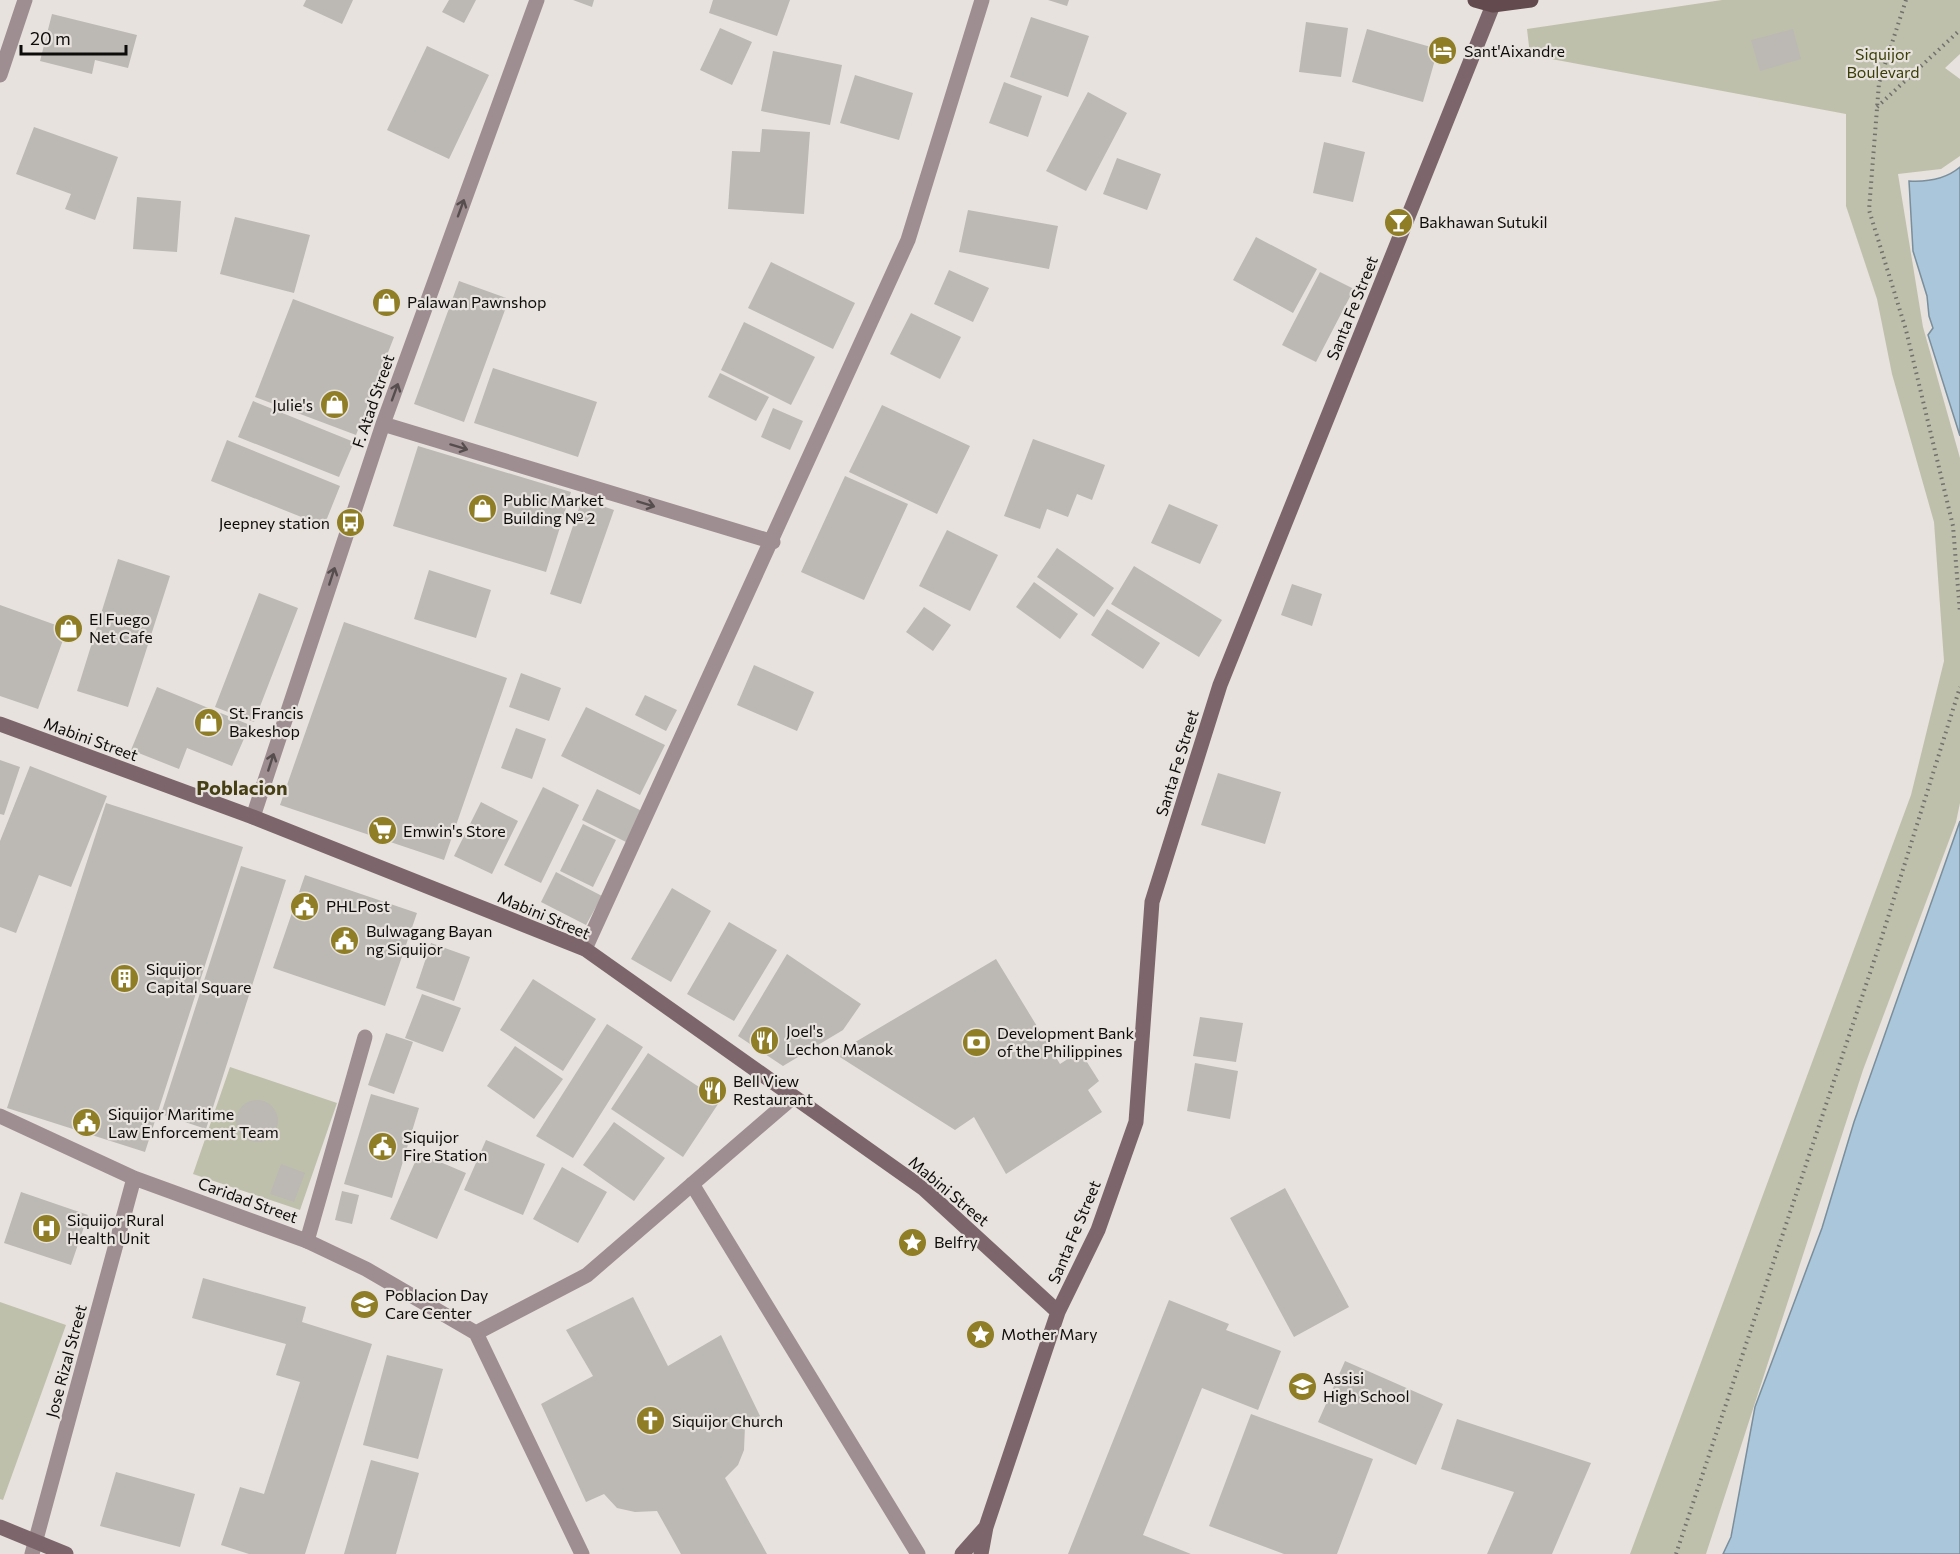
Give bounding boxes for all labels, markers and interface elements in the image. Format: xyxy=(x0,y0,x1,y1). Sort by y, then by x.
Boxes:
scale bar xyxy=(21,18,126,56)
text: 20 m xyxy=(30,27,71,49)
hotel icon: Sant'Aixandre xyxy=(1427,35,1459,67)
place label: Sant'Aixandre xyxy=(1464,41,1565,60)
park label: Siquijor Boulevard xyxy=(1847,44,1919,81)
one-way arrow xyxy=(457,199,468,218)
bar icon: Bakhawan Sutukil xyxy=(1382,206,1414,238)
place label: Bakhawan Sutukil xyxy=(1419,212,1548,231)
street label: Santa Fe Street xyxy=(1322,253,1381,363)
shop icon: Palawan Pawnshop xyxy=(370,286,402,318)
place label: Palawan Pawnshop xyxy=(407,292,547,311)
street label: F. Atad Street xyxy=(348,351,398,450)
one-way arrow xyxy=(390,383,401,402)
shop icon: Julie's xyxy=(318,389,350,421)
place label: Julie's xyxy=(272,395,313,414)
one-way arrow xyxy=(449,442,468,453)
place label: Public Market Building № 2 xyxy=(503,490,604,527)
shop icon: Public Market Building № 2 xyxy=(466,493,498,525)
one-way arrow xyxy=(636,499,655,510)
bus stop icon: Jeepney station xyxy=(335,507,367,539)
place label: Jeepney station xyxy=(219,513,330,532)
one-way arrow xyxy=(328,567,339,586)
place label: El Fuego Net Cafe xyxy=(89,609,153,646)
shop icon: El Fuego Net Cafe xyxy=(52,612,84,644)
place label: St. Francis Bakeshop xyxy=(229,703,304,740)
shop icon: St. Francis Bakeshop xyxy=(192,706,224,738)
street label: Santa Fe Street xyxy=(1151,707,1202,818)
street label: Mabini Street xyxy=(42,713,141,764)
one-way arrow xyxy=(267,753,278,772)
district label: Poblacion xyxy=(196,775,288,799)
supermarket icon: Emwin's Store xyxy=(366,815,398,847)
place label: Emwin's Store xyxy=(403,821,506,840)
street label: Mabini Street xyxy=(495,887,594,943)
public building icon: PHLPost xyxy=(289,890,321,922)
place label: PHLPost xyxy=(326,896,391,915)
place label: Bulwagang Bayan ng Siquijor xyxy=(366,921,492,958)
public building icon: Bulwagang Bayan ng Siquijor xyxy=(329,924,361,956)
place label: Siquijor Capital Square xyxy=(146,959,252,996)
building icon: Siquijor Capital Square xyxy=(109,962,141,994)
place label: Joel's Lechon Manok xyxy=(786,1021,894,1058)
place label: Development Bank of the Philippines xyxy=(997,1023,1135,1060)
restaurant icon: Joel's Lechon Manok xyxy=(749,1024,781,1056)
bank icon: Development Bank of the Philippines xyxy=(960,1026,992,1058)
place label: Bell View Restaurant xyxy=(733,1071,814,1108)
restaurant icon: Bell View Restaurant xyxy=(696,1074,728,1106)
place label: Siquijor Maritime Law Enforcement Team xyxy=(108,1104,279,1141)
public building icon: Siquijor Maritime Law Enforcement Team xyxy=(71,1107,103,1139)
place label: Siquijor Fire Station xyxy=(403,1127,487,1164)
public building icon: Siquijor Fire Station xyxy=(366,1130,398,1162)
street label: Mabini Street xyxy=(905,1152,994,1230)
street label: Caridad Street xyxy=(196,1173,301,1227)
street label: Santa Fe Street xyxy=(1043,1177,1104,1286)
place label: Siquijor Rural Health Unit xyxy=(67,1210,164,1247)
hospital icon: Siquijor Rural Health Unit xyxy=(30,1213,62,1245)
place icon: Belfry xyxy=(897,1226,929,1258)
place label: Belfry xyxy=(934,1232,978,1251)
place label: Poblacion Day Care Center xyxy=(385,1285,488,1322)
school or university icon: Poblacion Day Care Center xyxy=(348,1288,380,1320)
street label: Jose Rizal Street xyxy=(41,1302,90,1420)
place icon: Mother Mary xyxy=(964,1318,996,1350)
place label: Mother Mary xyxy=(1001,1324,1098,1343)
place label: Assisi High School xyxy=(1323,1368,1410,1405)
school or university icon: Assisi High School xyxy=(1286,1371,1318,1403)
church icon: Siquijor Church xyxy=(635,1405,667,1437)
place label: Siquijor Church xyxy=(672,1411,783,1430)

